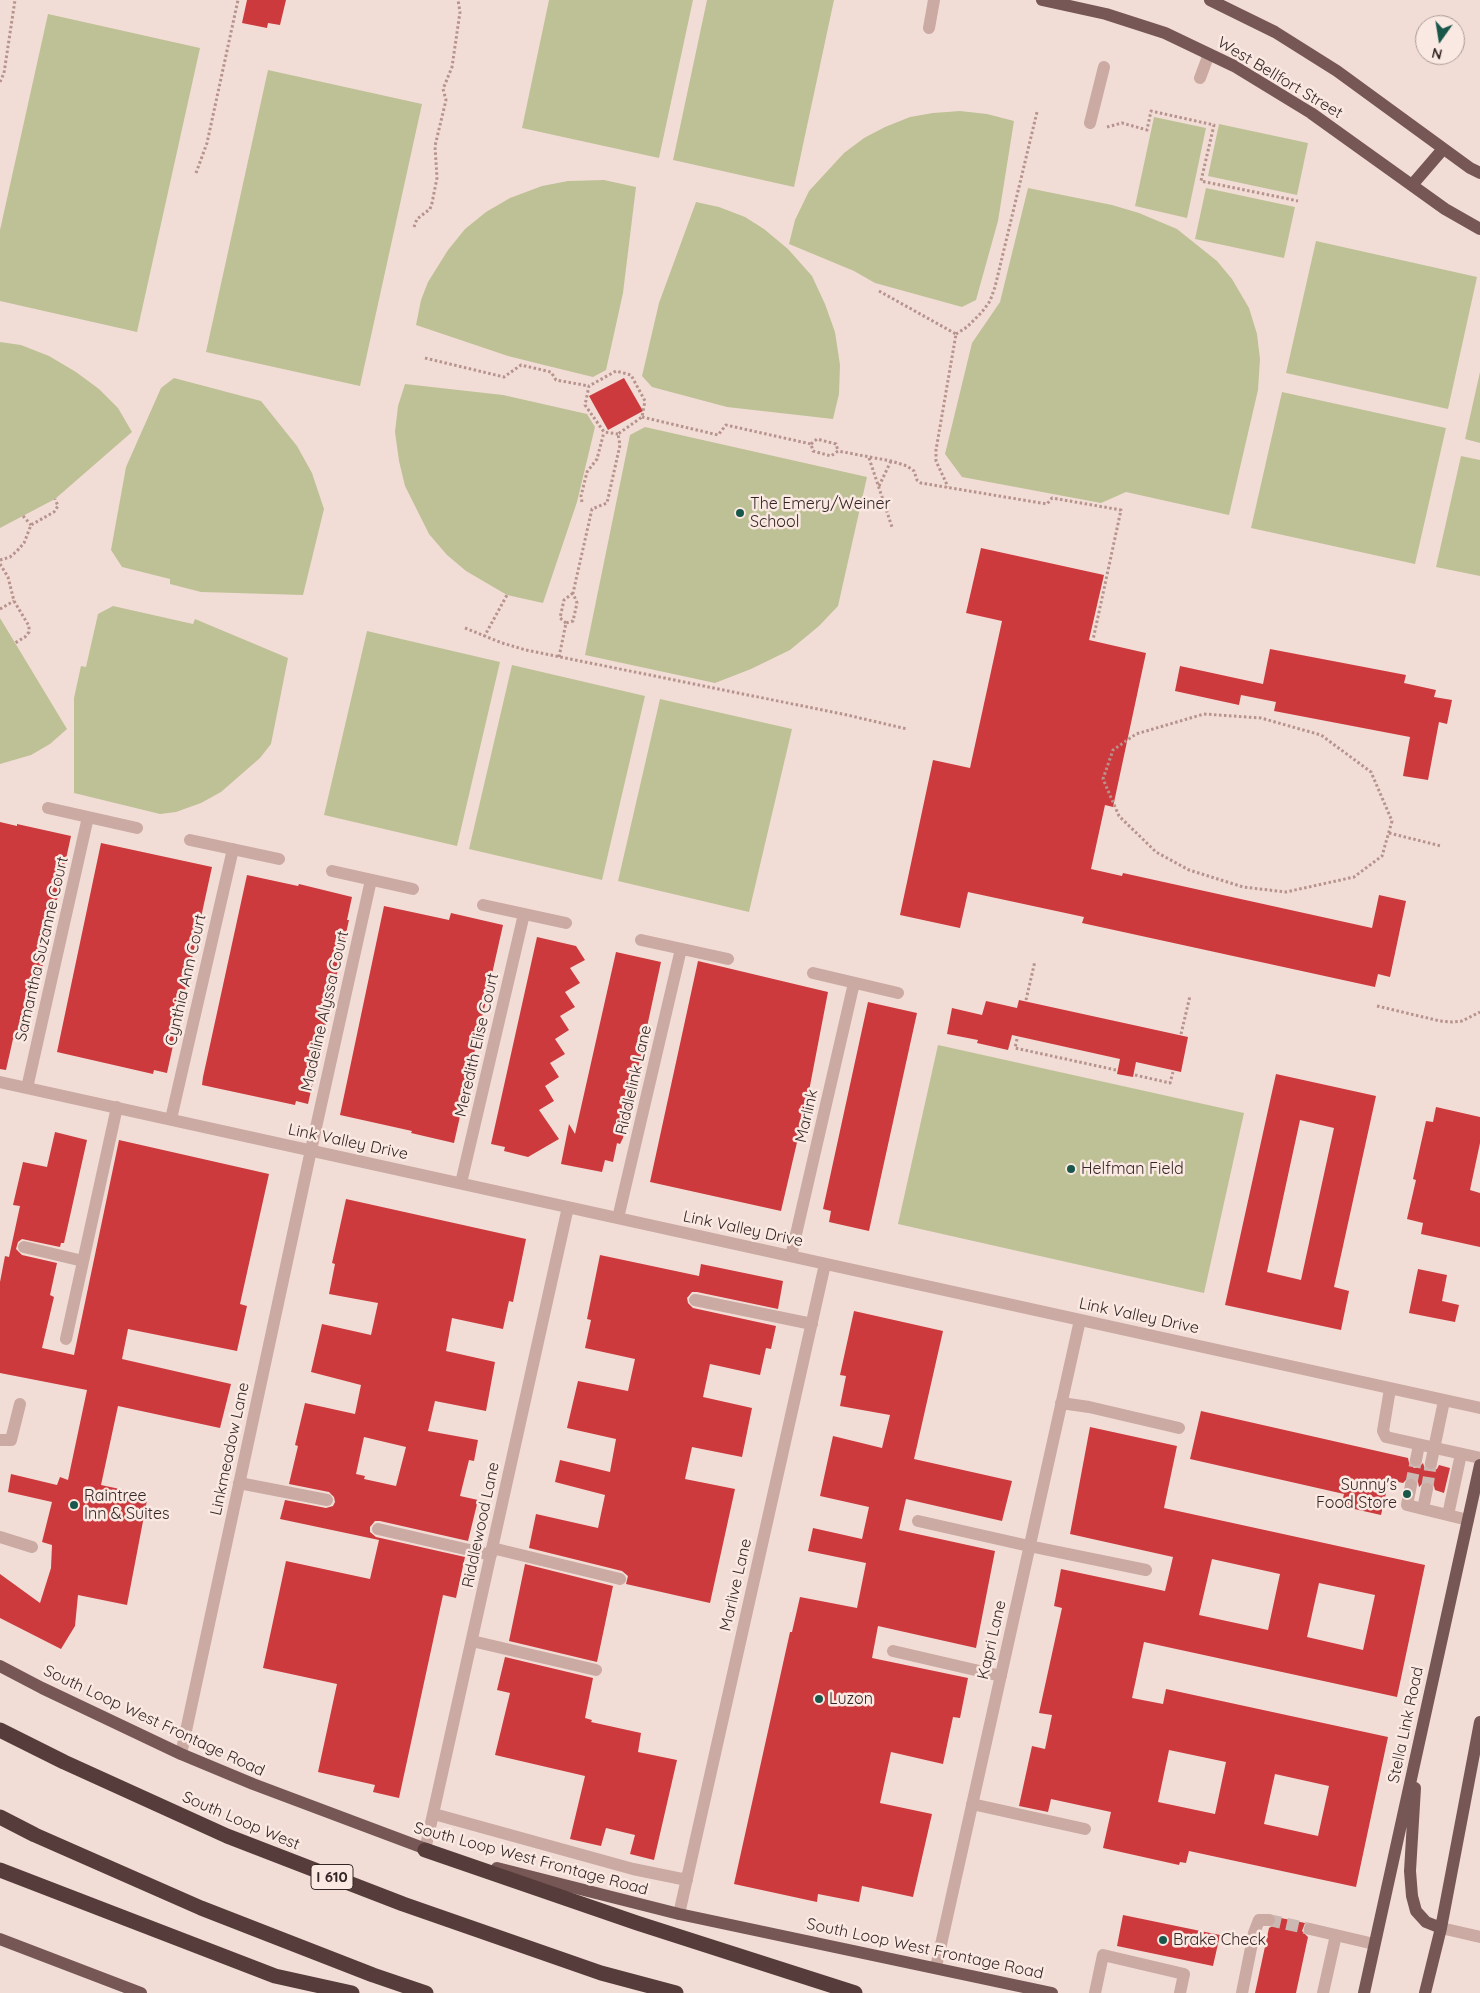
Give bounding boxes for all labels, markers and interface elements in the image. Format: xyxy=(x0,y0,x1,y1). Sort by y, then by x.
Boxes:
north arrow xyxy=(1415,15,1465,65)
street label: West Bellfort Street xyxy=(1214,33,1346,123)
text: N xyxy=(1430,44,1444,64)
place label: The Emery/Weiner School xyxy=(750,494,891,532)
marker: The Emery/Weiner School xyxy=(734,507,746,519)
street label: Samantha Suzanne Court xyxy=(11,855,73,1043)
street label: Cynthia Ann Court xyxy=(161,912,211,1048)
street label: Madeline Alyssa Court xyxy=(297,929,353,1093)
street label: Meredith Elise Court xyxy=(451,971,503,1119)
street label: Riddlelink Lane xyxy=(612,1023,656,1137)
street label: Marlink xyxy=(792,1088,822,1144)
street label: Link Valley Drive xyxy=(286,1120,410,1164)
place label: Helfman Field xyxy=(1081,1159,1184,1179)
marker: Helfman Field xyxy=(1065,1163,1077,1175)
street label: Link Valley Drive xyxy=(681,1207,805,1251)
street label: Link Valley Drive xyxy=(1077,1294,1201,1338)
street label: Linkmeadow Lane xyxy=(207,1381,253,1517)
street label: Riddlewood Lane xyxy=(458,1460,504,1590)
place label: Sunny's Food Store xyxy=(1316,1475,1397,1513)
place label: Raintree Inn & Suites xyxy=(84,1486,170,1524)
marker: Sunny's Food Store xyxy=(1401,1488,1413,1500)
marker: Raintree Inn & Suites xyxy=(68,1499,80,1511)
street label: Marlive Lane xyxy=(716,1537,756,1633)
street label: Kapri Lane xyxy=(974,1599,1010,1681)
street label: South Loop West Frontage Road xyxy=(40,1661,268,1781)
street label: Stella Link Road xyxy=(1384,1665,1428,1785)
place label: Luzon xyxy=(829,1689,873,1709)
marker: Luzon xyxy=(813,1693,825,1705)
street label: South Loop West xyxy=(179,1788,303,1854)
street label: South Loop West Frontage Road xyxy=(412,1818,650,1900)
road number: I 610 xyxy=(311,1864,353,1890)
street label: South Loop West Frontage Road xyxy=(805,1914,1045,1984)
place label: Brake Check xyxy=(1173,1930,1266,1950)
marker: Brake Check xyxy=(1157,1934,1169,1946)

